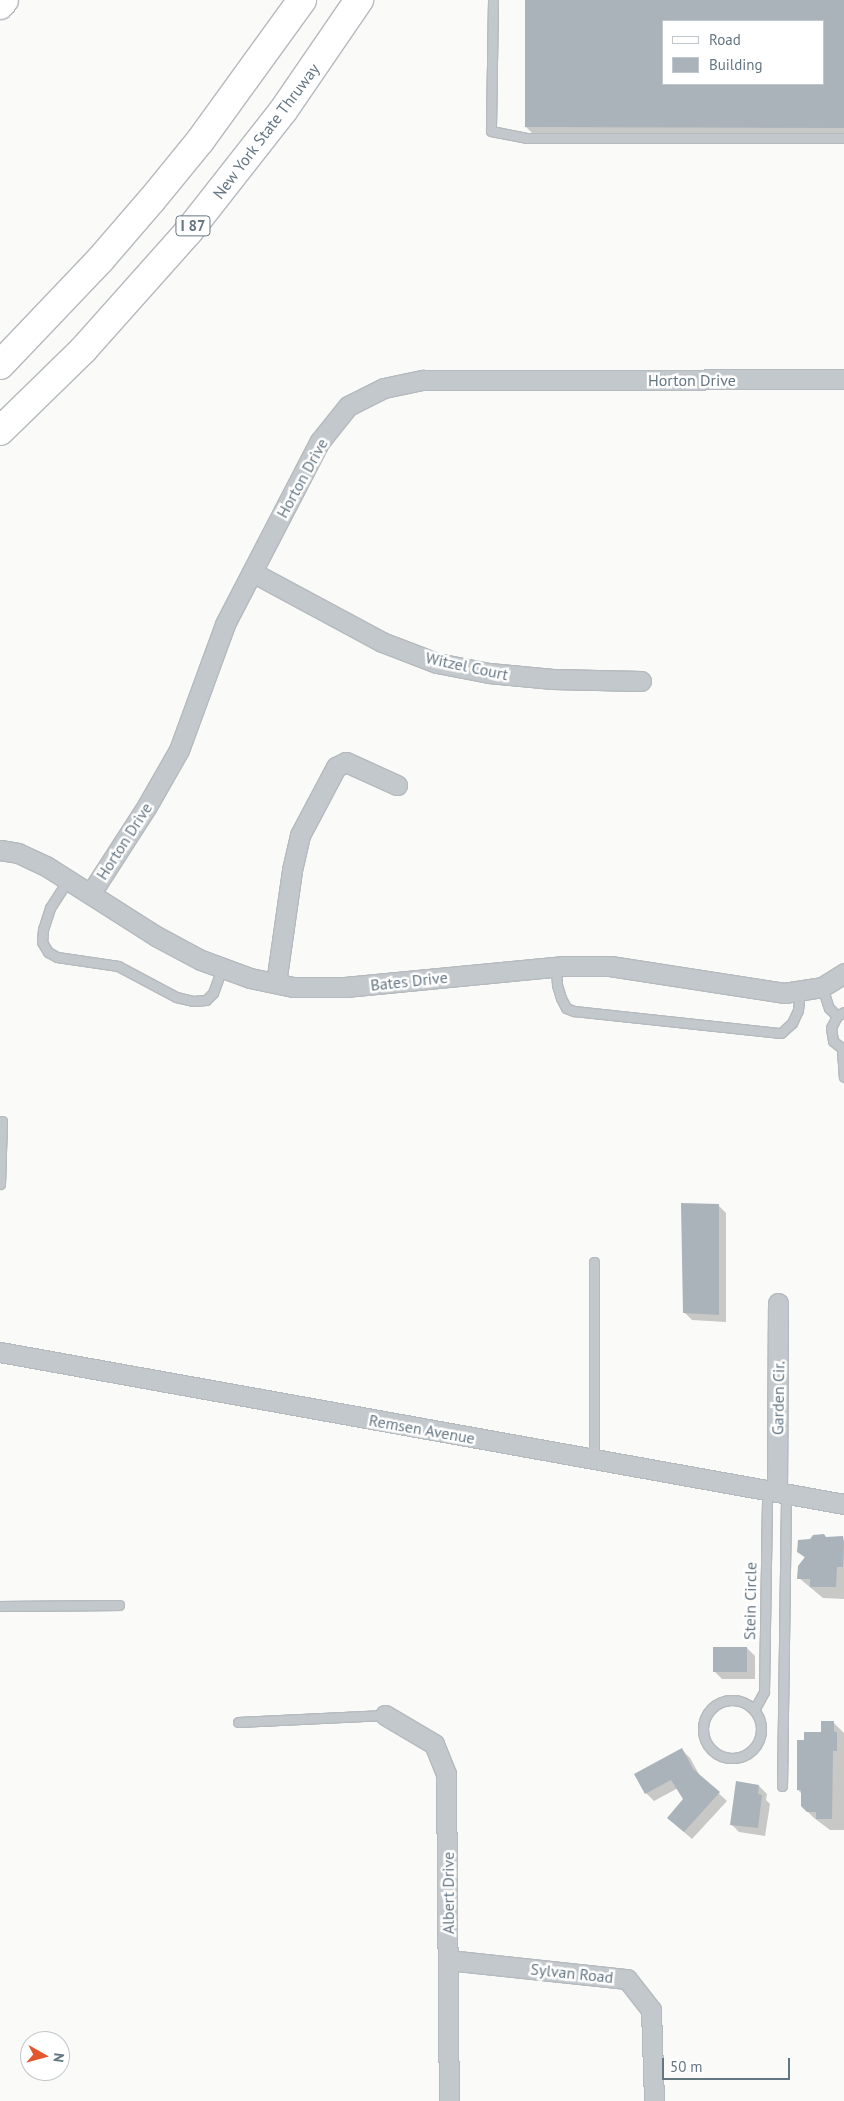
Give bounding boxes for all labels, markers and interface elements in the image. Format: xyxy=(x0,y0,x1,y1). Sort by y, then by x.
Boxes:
legend xyxy=(662,20,824,85)
text: Road xyxy=(709,30,741,49)
text: Building xyxy=(709,55,763,74)
street label: New York State Thruway xyxy=(208,59,324,203)
road number: I 87 xyxy=(174,214,212,238)
street label: Horton Drive xyxy=(648,370,736,390)
street label: Horton Drive xyxy=(272,435,332,521)
street label: Witzel Court xyxy=(424,648,510,684)
street label: Horton Drive xyxy=(92,799,156,883)
street label: Bates Drive xyxy=(369,967,449,995)
street label: Garden Cir. xyxy=(768,1361,788,1435)
street label: Remsen Avenue xyxy=(367,1410,477,1448)
street label: Stein Circle xyxy=(740,1562,760,1640)
street label: Albert Drive xyxy=(438,1852,458,1934)
street label: Sylvan Road xyxy=(530,1959,614,1987)
north arrow xyxy=(20,2031,70,2081)
scale bar xyxy=(664,2048,792,2080)
text: N xyxy=(49,2052,68,2063)
text: 50 m xyxy=(670,2057,703,2076)

